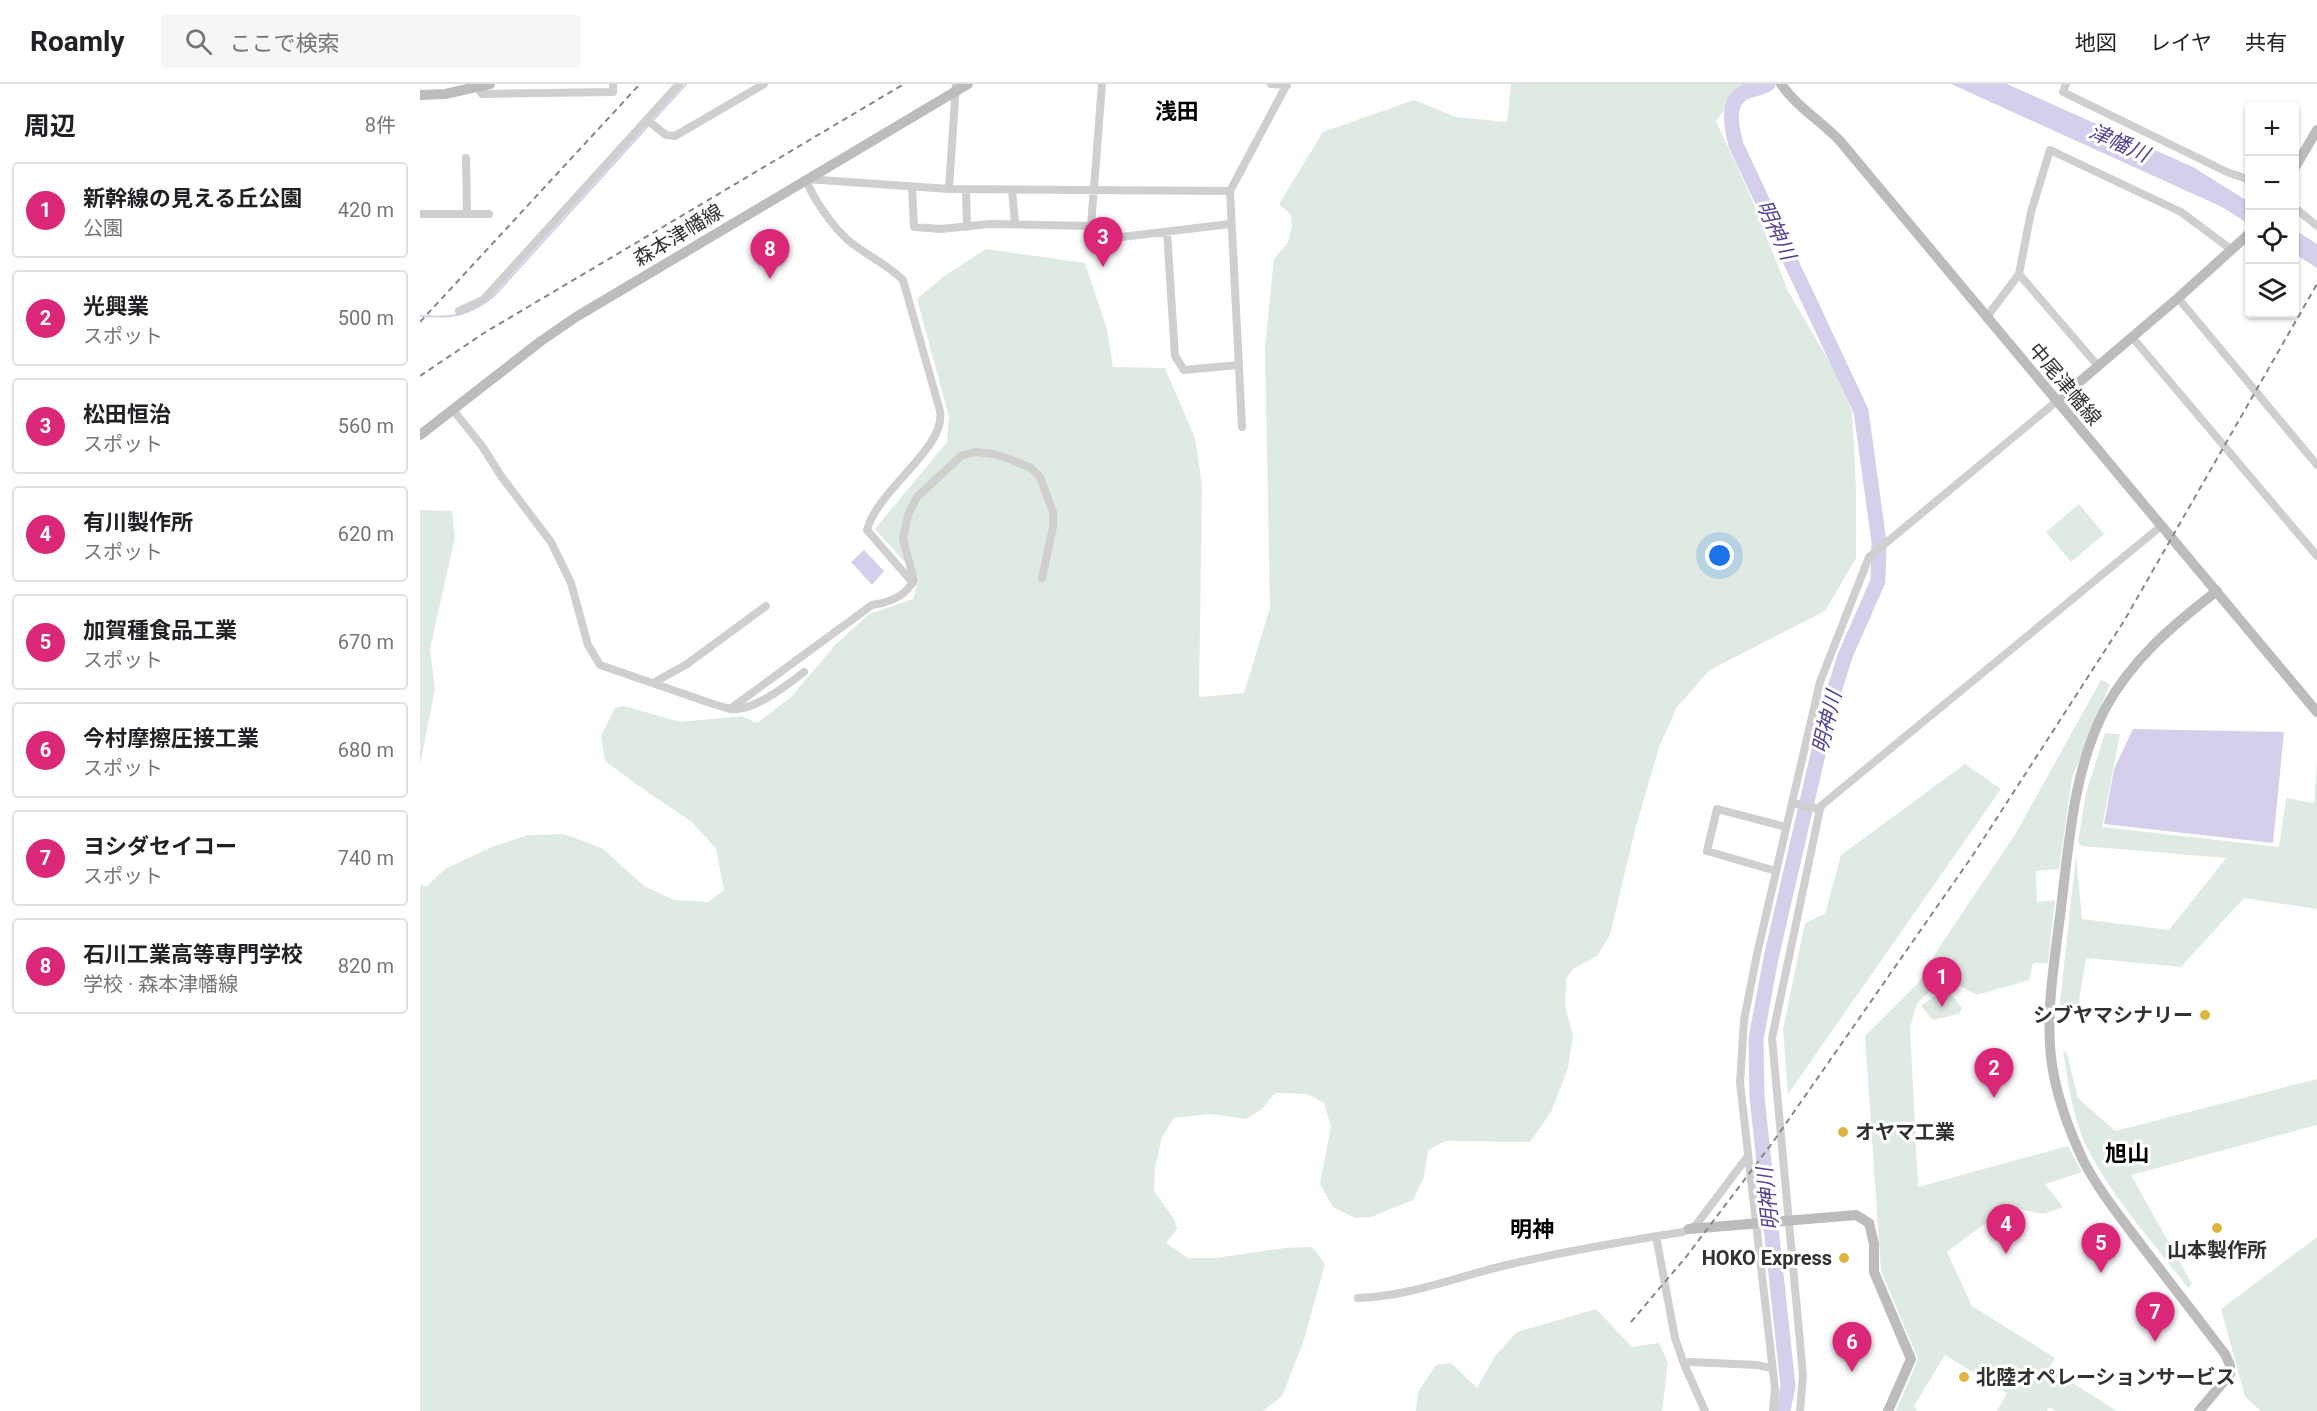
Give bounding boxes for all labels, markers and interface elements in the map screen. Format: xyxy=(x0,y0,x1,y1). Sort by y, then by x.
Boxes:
search box xyxy=(161,14,581,68)
text: Roamly xyxy=(30,25,125,58)
icon: search xyxy=(182,25,215,58)
text: ここで検索 xyxy=(230,31,340,56)
text: 地図 xyxy=(2075,31,2117,55)
text: レイヤ xyxy=(2150,31,2212,55)
text: 共有 xyxy=(2245,31,2287,55)
district label: 浅田 xyxy=(1155,99,1199,124)
map controls xyxy=(2245,102,2299,318)
button: + xyxy=(2245,102,2299,156)
text: 周辺 xyxy=(24,111,76,141)
text: 8件 xyxy=(365,113,396,137)
water label: 津幡川 xyxy=(2085,119,2154,168)
button: − xyxy=(2245,156,2299,210)
text: 新幹線の見える丘公園 xyxy=(83,186,302,211)
water label: 明神川 xyxy=(1752,196,1801,265)
text: 1 xyxy=(40,198,51,222)
text: 420 m xyxy=(338,198,394,222)
street label: 森本津幡線 xyxy=(629,199,727,271)
button: locate xyxy=(2245,210,2299,264)
text: 公園 xyxy=(83,216,123,240)
pin: 3 xyxy=(1084,218,1122,267)
pin: 8 xyxy=(750,230,790,279)
button: layers xyxy=(2245,264,2299,318)
text: 光興業 xyxy=(83,294,149,319)
text: 2 xyxy=(40,306,51,330)
text: 500 m xyxy=(338,306,394,330)
text: スポット xyxy=(83,324,163,348)
street label: 中尾津幡線 xyxy=(2024,338,2106,430)
text: 松田恒治 xyxy=(83,402,171,427)
text: 3 xyxy=(40,414,51,438)
text: 560 m xyxy=(338,414,394,438)
text: スポット xyxy=(83,432,163,456)
text: 有川製作所 xyxy=(83,510,193,535)
text: 4 xyxy=(40,522,51,546)
text: 620 m xyxy=(338,522,394,546)
text: スポット xyxy=(83,540,163,564)
your location xyxy=(1705,541,1734,570)
text: 加賀種食品工業 xyxy=(83,618,237,643)
text: 5 xyxy=(40,630,51,654)
text: 670 m xyxy=(338,630,394,654)
text: スポット xyxy=(83,648,163,672)
water label: 明神川 xyxy=(1808,687,1847,755)
text: 今村摩擦圧接工業 xyxy=(83,726,259,751)
text: 6 xyxy=(40,738,51,762)
text: 680 m xyxy=(338,738,394,762)
text: スポット xyxy=(83,756,163,780)
text: ヨシダセイコー xyxy=(83,834,237,859)
text: 7 xyxy=(40,846,51,870)
text: 740 m xyxy=(338,846,394,870)
text: スポット xyxy=(83,864,163,888)
text: 石川工業高等専門学校 xyxy=(83,942,303,967)
text: 8 xyxy=(40,954,51,978)
text: 820 m xyxy=(338,954,394,978)
pin: 1 xyxy=(1922,958,1961,1007)
text: 学校 · 森本津幡線 xyxy=(83,972,238,996)
place label: シブヤマシナリー xyxy=(2033,1003,2193,1027)
marker: シブヤマシナリー xyxy=(2198,1008,2212,1022)
pin: 2 xyxy=(1974,1048,2014,1098)
place label: オヤマ工業 xyxy=(1855,1120,1955,1144)
marker: オヤマ工業 xyxy=(1836,1125,1850,1139)
district label: 旭山 xyxy=(2105,1141,2149,1166)
water label: 明神川 xyxy=(1753,1164,1783,1232)
pin: 4 xyxy=(1986,1204,2026,1254)
district label: 明神 xyxy=(1510,1217,1554,1242)
marker: 山本製作所 xyxy=(2210,1221,2224,1235)
pin: 5 xyxy=(2082,1224,2120,1273)
place label: 山本製作所 xyxy=(2167,1238,2267,1262)
place label: HOKO Express xyxy=(1702,1246,1832,1270)
marker: HOKO Express xyxy=(1837,1251,1851,1265)
pin: 7 xyxy=(2136,1292,2174,1342)
pin: 6 xyxy=(1832,1322,1872,1372)
place label: 北陸オペレーションサービス xyxy=(1976,1365,2236,1389)
marker: 北陸オペレーションサービス xyxy=(1957,1370,1971,1384)

